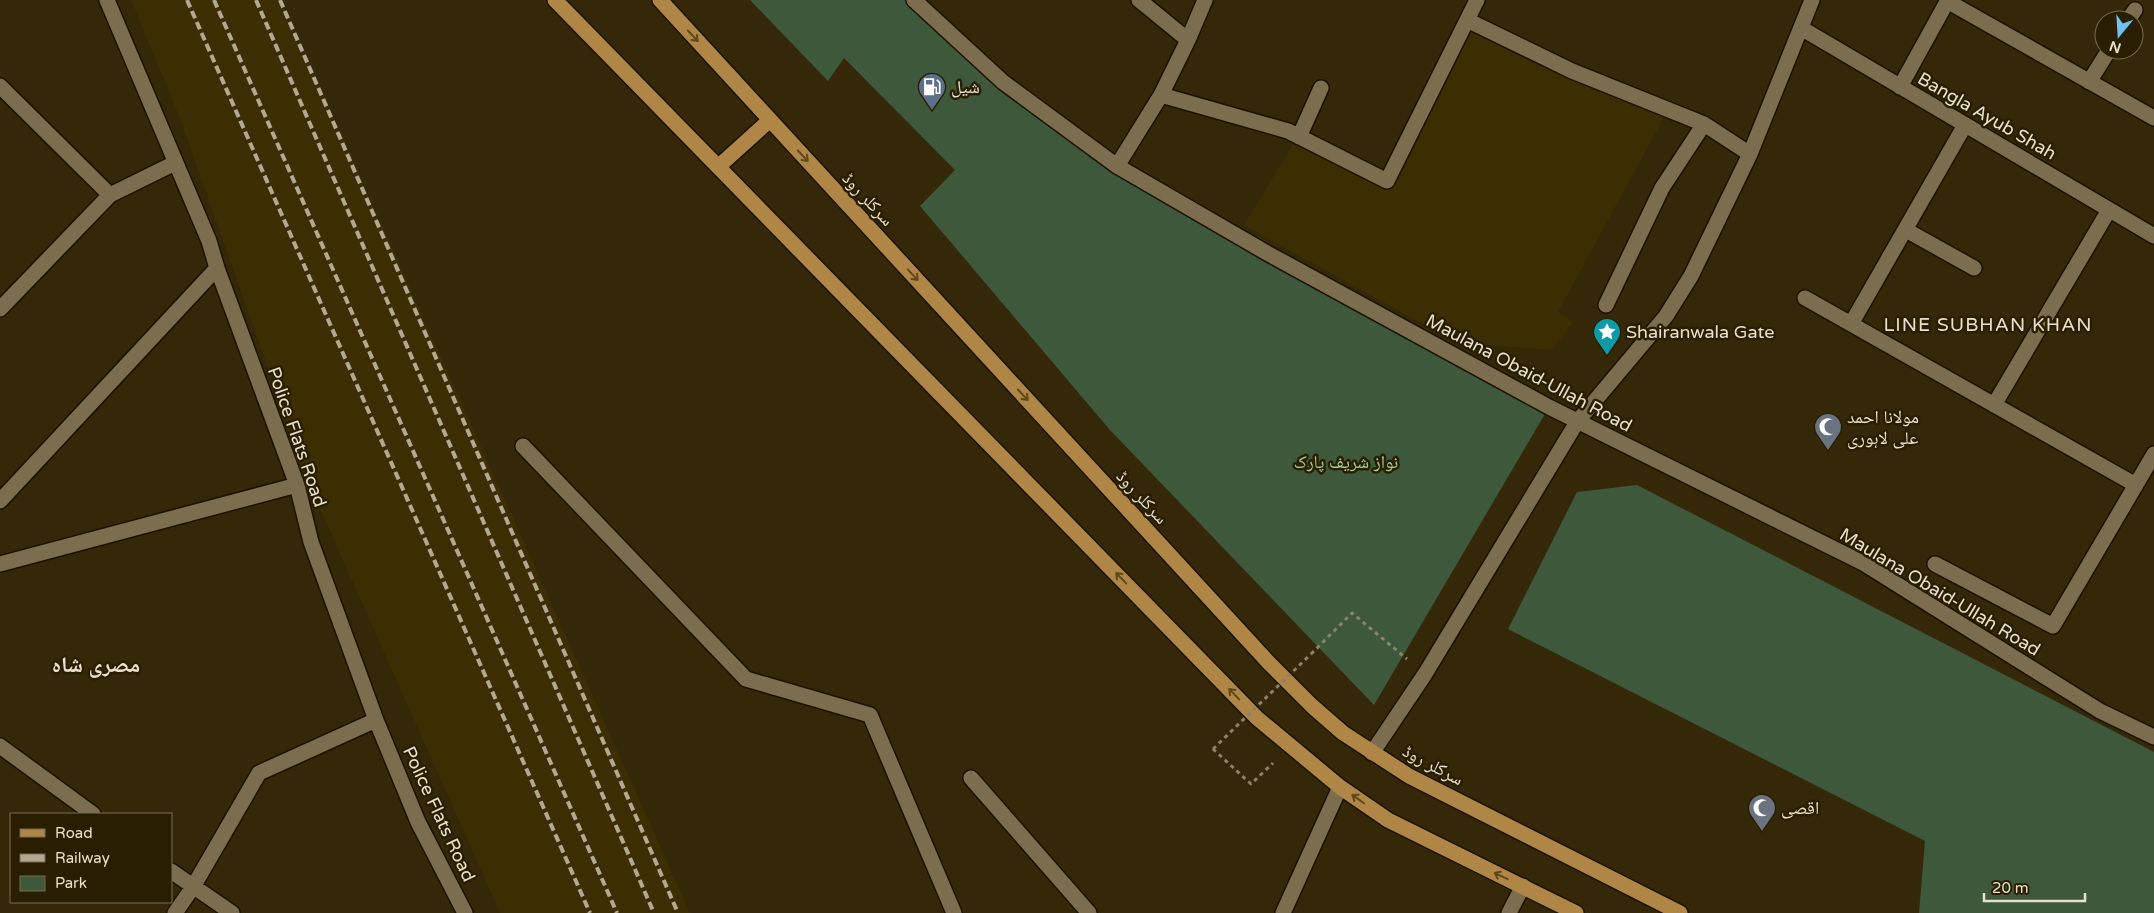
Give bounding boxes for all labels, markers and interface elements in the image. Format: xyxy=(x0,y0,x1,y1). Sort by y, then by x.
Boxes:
north arrow xyxy=(2094,10,2144,60)
one-way arrow xyxy=(687,29,699,42)
text: N xyxy=(2107,37,2123,57)
street label: Bangla Ayub Shah xyxy=(1914,67,2060,165)
fuel station icon: شیل xyxy=(917,72,947,111)
place label: شیل xyxy=(951,76,980,98)
one-way arrow xyxy=(797,149,809,162)
street label: سرکلر روڈ xyxy=(838,167,898,231)
one-way arrow xyxy=(907,269,919,282)
street label: Maulana Obaid-Ullah Road xyxy=(1422,309,1636,437)
district label: LINE SUBHAN KHAN xyxy=(1883,314,2093,336)
place icon: Shairanwala Gate xyxy=(1592,317,1622,356)
place label: Shairanwala Gate xyxy=(1626,321,1774,343)
street label: Police Flats Road xyxy=(263,364,331,510)
one-way arrow xyxy=(1017,389,1029,402)
place label: مولانا احمد علی لاہوری xyxy=(1847,406,1919,449)
mosque icon: مولانا احمد علی لاہوری xyxy=(1813,412,1843,451)
park label: نواز شریف پارک xyxy=(1294,451,1398,473)
street label: سرکلر روڈ xyxy=(1112,465,1172,529)
street label: Maulana Obaid-Ullah Road xyxy=(1836,523,2044,661)
one-way arrow xyxy=(1115,572,1127,584)
district label: مصری شاہ xyxy=(52,652,140,678)
one-way arrow xyxy=(1228,688,1240,700)
street label: سرکلر روڈ xyxy=(1399,740,1467,790)
street label: Police Flats Road xyxy=(398,743,480,885)
mosque icon: اقصی xyxy=(1747,793,1777,832)
one-way arrow xyxy=(1351,794,1365,804)
place label: اقصی xyxy=(1781,797,1819,819)
legend xyxy=(10,813,172,903)
text: Road xyxy=(55,824,93,842)
text: Railway xyxy=(55,849,110,867)
scale bar xyxy=(1984,870,2085,902)
one-way arrow xyxy=(1493,871,1508,881)
text: Park xyxy=(55,874,87,892)
text: 20 m xyxy=(1992,879,2029,897)

